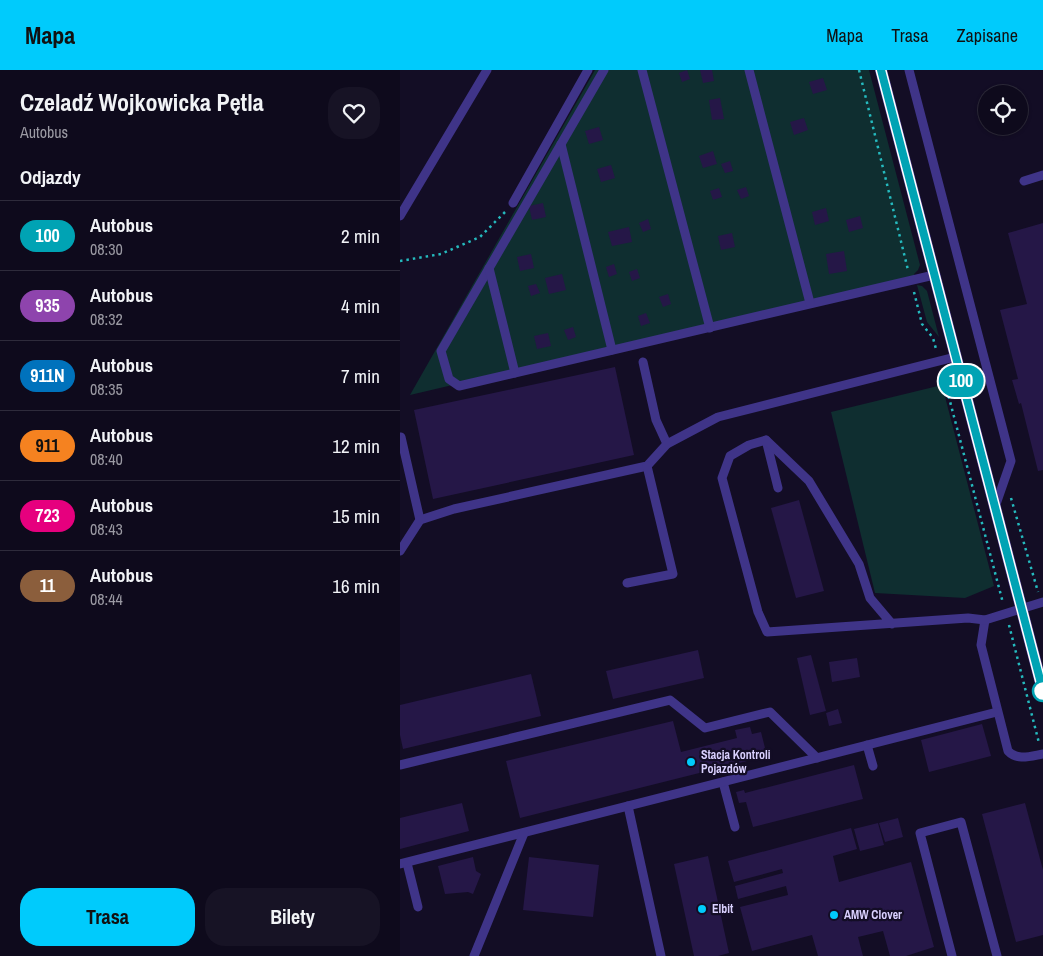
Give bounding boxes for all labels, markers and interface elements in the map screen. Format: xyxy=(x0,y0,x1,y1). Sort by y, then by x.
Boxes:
text: Mapa xyxy=(25,19,75,51)
text: Mapa xyxy=(826,23,863,48)
text: Trasa xyxy=(891,23,928,48)
text: Zapisane xyxy=(956,23,1018,48)
map controls xyxy=(978,85,1028,135)
button: locate xyxy=(978,85,1028,135)
text: Czeladź Wojkowicka Pętla xyxy=(20,86,264,118)
button: heart xyxy=(328,87,380,139)
text: Autobus xyxy=(20,121,68,143)
text: Odjazdy xyxy=(20,164,81,190)
text: Autobus xyxy=(90,212,153,238)
text: 100 xyxy=(35,223,60,248)
text: 2 min xyxy=(341,223,380,249)
text: 08:30 xyxy=(90,238,123,260)
text: Autobus xyxy=(90,282,153,308)
text: 935 xyxy=(35,293,60,318)
text: 4 min xyxy=(341,293,380,319)
text: 08:32 xyxy=(90,308,123,330)
text: Autobus xyxy=(90,352,153,378)
text: 911N xyxy=(30,363,65,388)
text: 7 min xyxy=(341,363,380,389)
line badge: 100 xyxy=(932,365,990,397)
text: 100 xyxy=(949,368,973,393)
text: 08:35 xyxy=(90,378,123,400)
text: Autobus xyxy=(90,422,153,448)
text: 911 xyxy=(36,433,59,458)
text: 12 min xyxy=(332,433,380,459)
text: 08:40 xyxy=(90,448,123,470)
text: Autobus xyxy=(90,492,153,518)
text: 723 xyxy=(35,503,60,528)
text: 15 min xyxy=(332,503,380,529)
text: 08:43 xyxy=(90,518,123,540)
text: Autobus xyxy=(90,562,153,588)
text: 11 xyxy=(40,573,55,598)
text: 16 min xyxy=(332,573,380,599)
text: 08:44 xyxy=(90,588,123,610)
unlabelled marker xyxy=(1032,680,1043,702)
place label: Stacja Kontroli Pojazdów xyxy=(701,747,771,777)
marker: Stacja Kontroli Pojazdów xyxy=(685,756,697,768)
button: Trasa xyxy=(20,888,195,946)
button: Bilety xyxy=(205,888,380,946)
place label: Elbit xyxy=(712,901,734,917)
marker: Elbit xyxy=(696,903,708,915)
place label: AMW Clover xyxy=(844,907,902,923)
marker: AMW Clover xyxy=(828,909,840,921)

